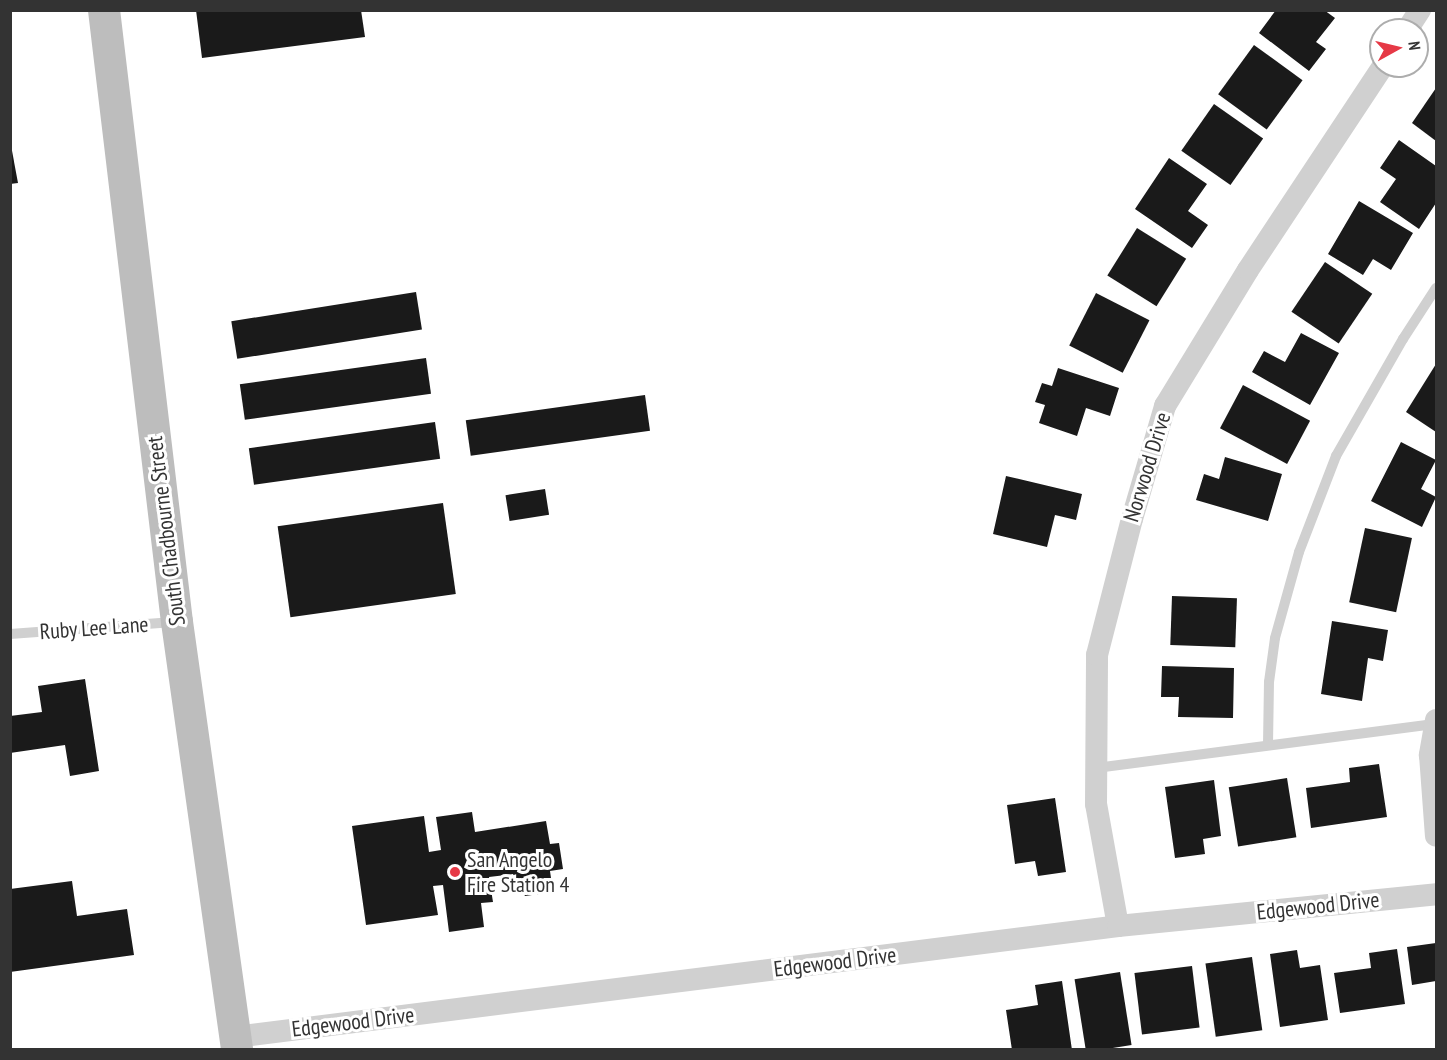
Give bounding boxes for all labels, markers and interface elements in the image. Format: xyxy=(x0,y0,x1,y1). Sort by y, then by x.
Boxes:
north arrow xyxy=(1369,18,1429,78)
text: N xyxy=(1404,40,1425,51)
street label: Norwood Drive xyxy=(1118,409,1176,525)
street label: South Chadbourne Street xyxy=(141,435,191,627)
street label: Ruby Lee Lane xyxy=(38,611,150,645)
place label: San Angelo Fire Station 4 xyxy=(467,846,569,897)
marker: San Angelo Fire Station 4 xyxy=(448,865,462,879)
street label: Edgewood Drive xyxy=(1255,886,1381,926)
street label: Edgewood Drive xyxy=(772,941,898,983)
street label: Edgewood Drive xyxy=(290,1001,416,1043)

